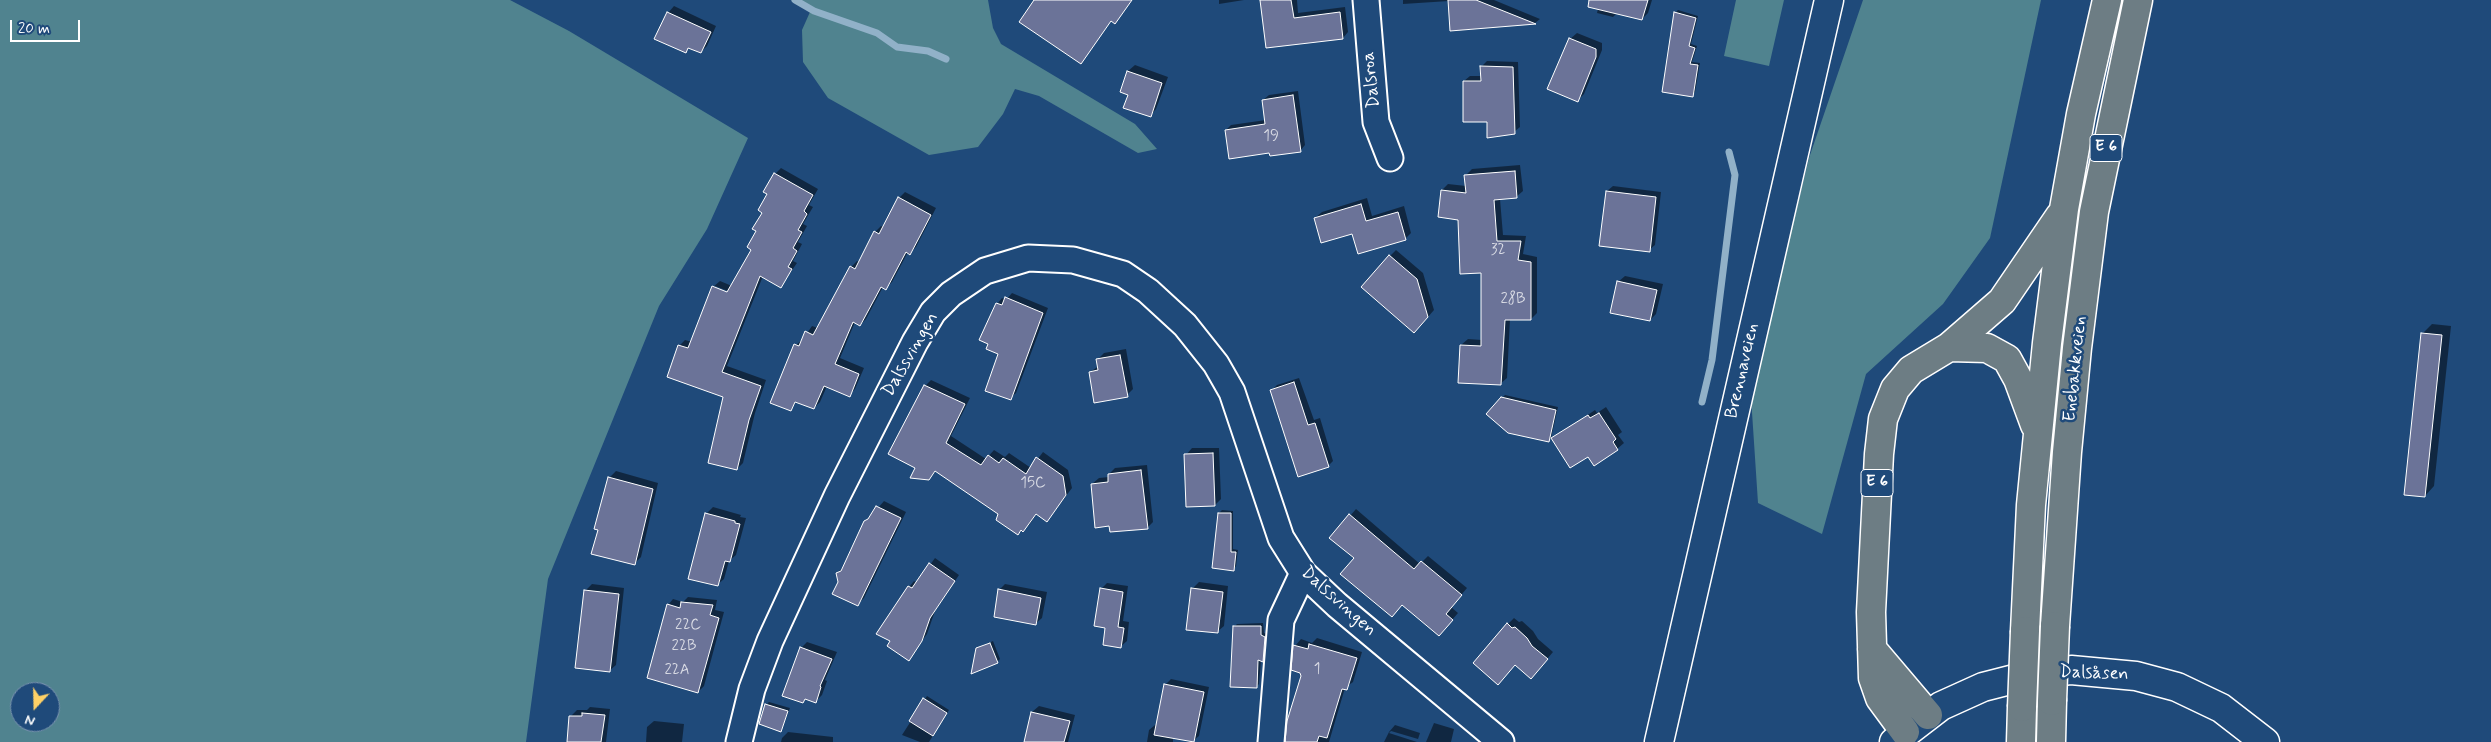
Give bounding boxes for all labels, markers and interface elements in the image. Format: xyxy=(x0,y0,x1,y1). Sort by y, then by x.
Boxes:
scale bar xyxy=(12,10,82,42)
text: 20 m xyxy=(18,19,50,39)
street label: Dalsroa xyxy=(1358,51,1386,109)
house number: 19 xyxy=(1263,128,1279,146)
road number: E 6 xyxy=(2090,134,2122,162)
house number: 32 xyxy=(1491,242,1505,260)
house number: 28B xyxy=(1500,291,1526,309)
street label: Dalssvingen xyxy=(878,309,944,401)
street label: Enebakkveien xyxy=(2060,315,2092,423)
street label: Brennaveien xyxy=(1722,321,1764,421)
road number: E 6 xyxy=(1861,469,1893,496)
house number: 15C xyxy=(1020,475,1046,493)
street label: Dalssvingen xyxy=(1296,563,1380,641)
house number: 22C xyxy=(675,617,701,635)
house number: 22B xyxy=(672,638,696,656)
house number: 1 xyxy=(1314,661,1320,679)
house number: 22A xyxy=(664,662,690,680)
street label: Dalsåsen xyxy=(2059,662,2129,686)
north arrow xyxy=(10,682,60,732)
text: N xyxy=(22,710,38,730)

